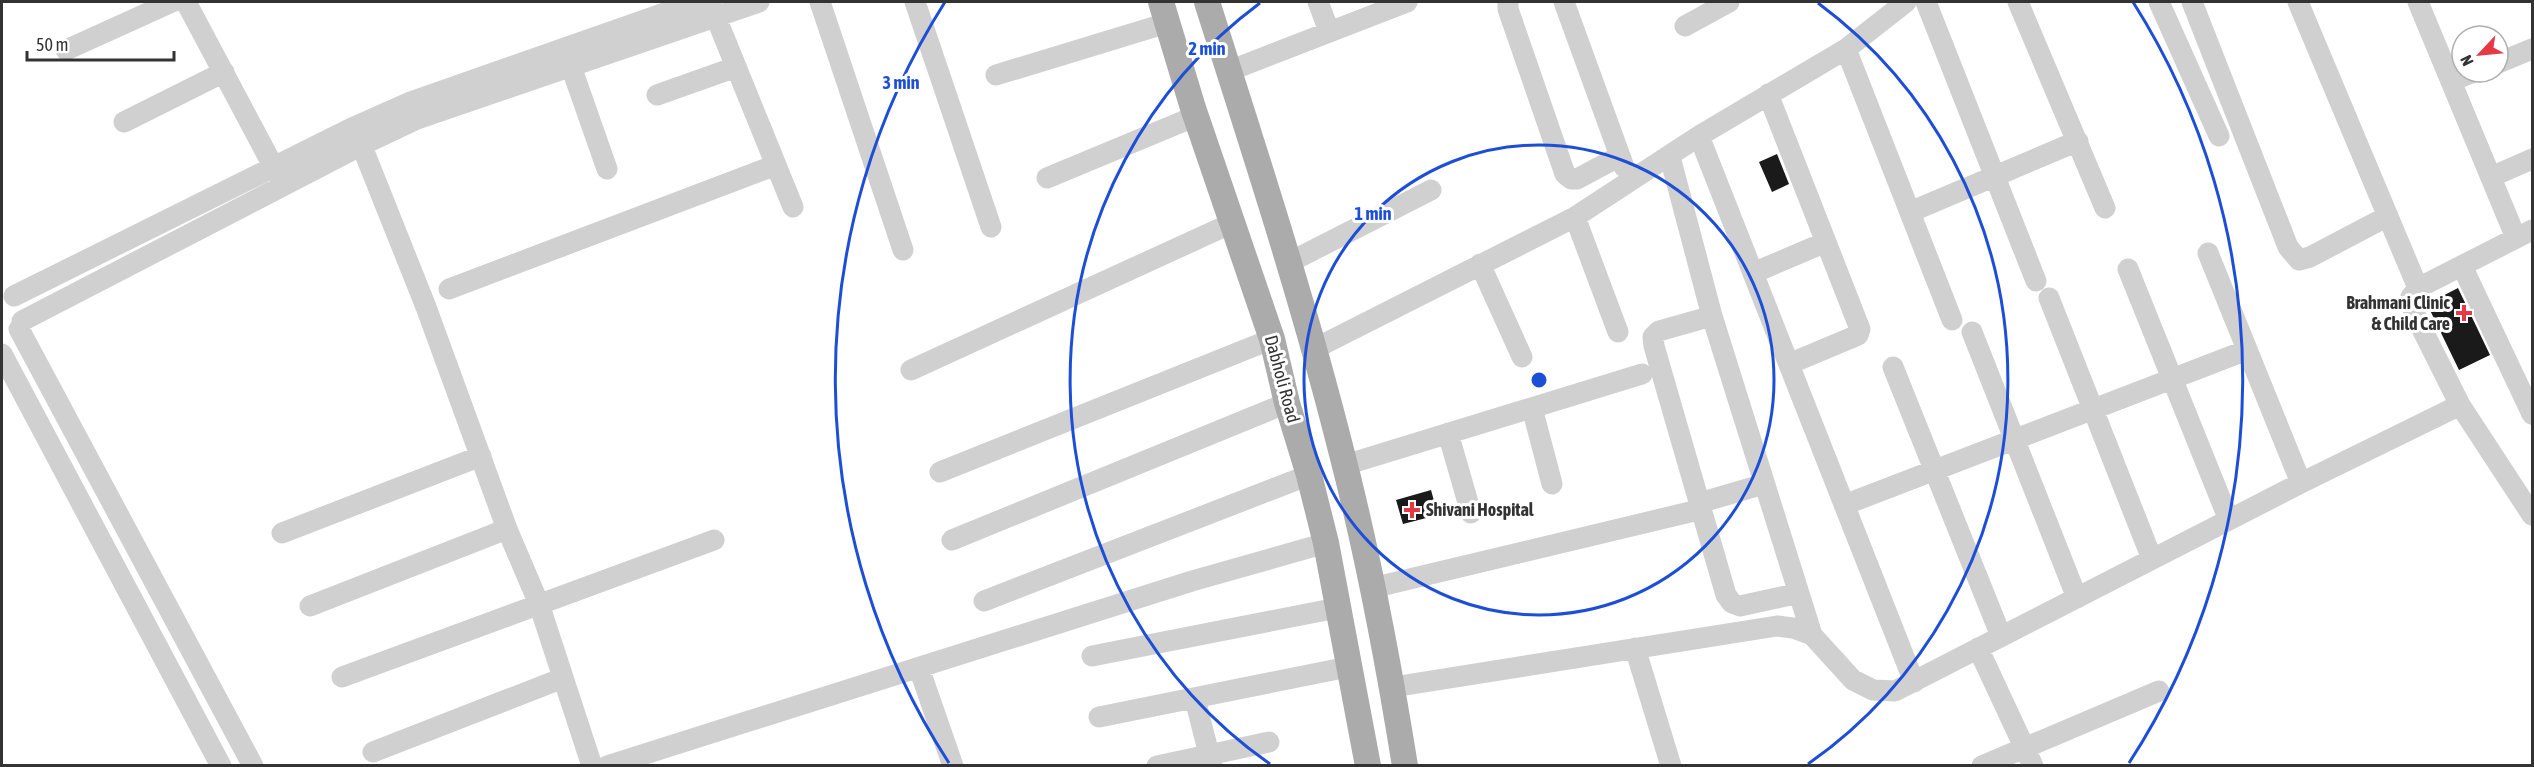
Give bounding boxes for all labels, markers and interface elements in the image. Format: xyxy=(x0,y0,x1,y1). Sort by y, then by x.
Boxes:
scale bar xyxy=(27,24,174,62)
north arrow xyxy=(2450,24,2510,84)
text: 50 m xyxy=(36,34,68,55)
text: 2 min xyxy=(1189,38,1226,59)
text: N xyxy=(2456,52,2477,69)
text: 3 min xyxy=(883,72,920,93)
text: 1 min xyxy=(1355,203,1392,224)
place label: Brahmani Clinic & Child Care xyxy=(2346,292,2450,334)
marker: Brahmani Clinic & Child Care xyxy=(2455,304,2473,322)
street label: Dabholi Road xyxy=(1261,333,1304,425)
centre of rings xyxy=(1529,370,1549,390)
place label: Shivani Hospital xyxy=(1426,499,1534,520)
marker: Shivani Hospital xyxy=(1403,501,1421,519)

